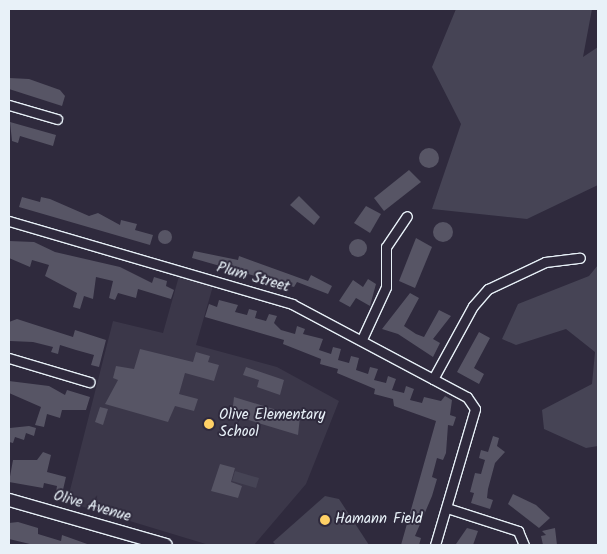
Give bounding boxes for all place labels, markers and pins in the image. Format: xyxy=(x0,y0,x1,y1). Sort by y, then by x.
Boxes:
place label: Olive Elementary School xyxy=(219,406,325,441)
marker: Olive Elementary School xyxy=(203,418,215,430)
place label: Hamann Field xyxy=(335,511,422,529)
marker: Hamann Field xyxy=(319,514,331,526)

